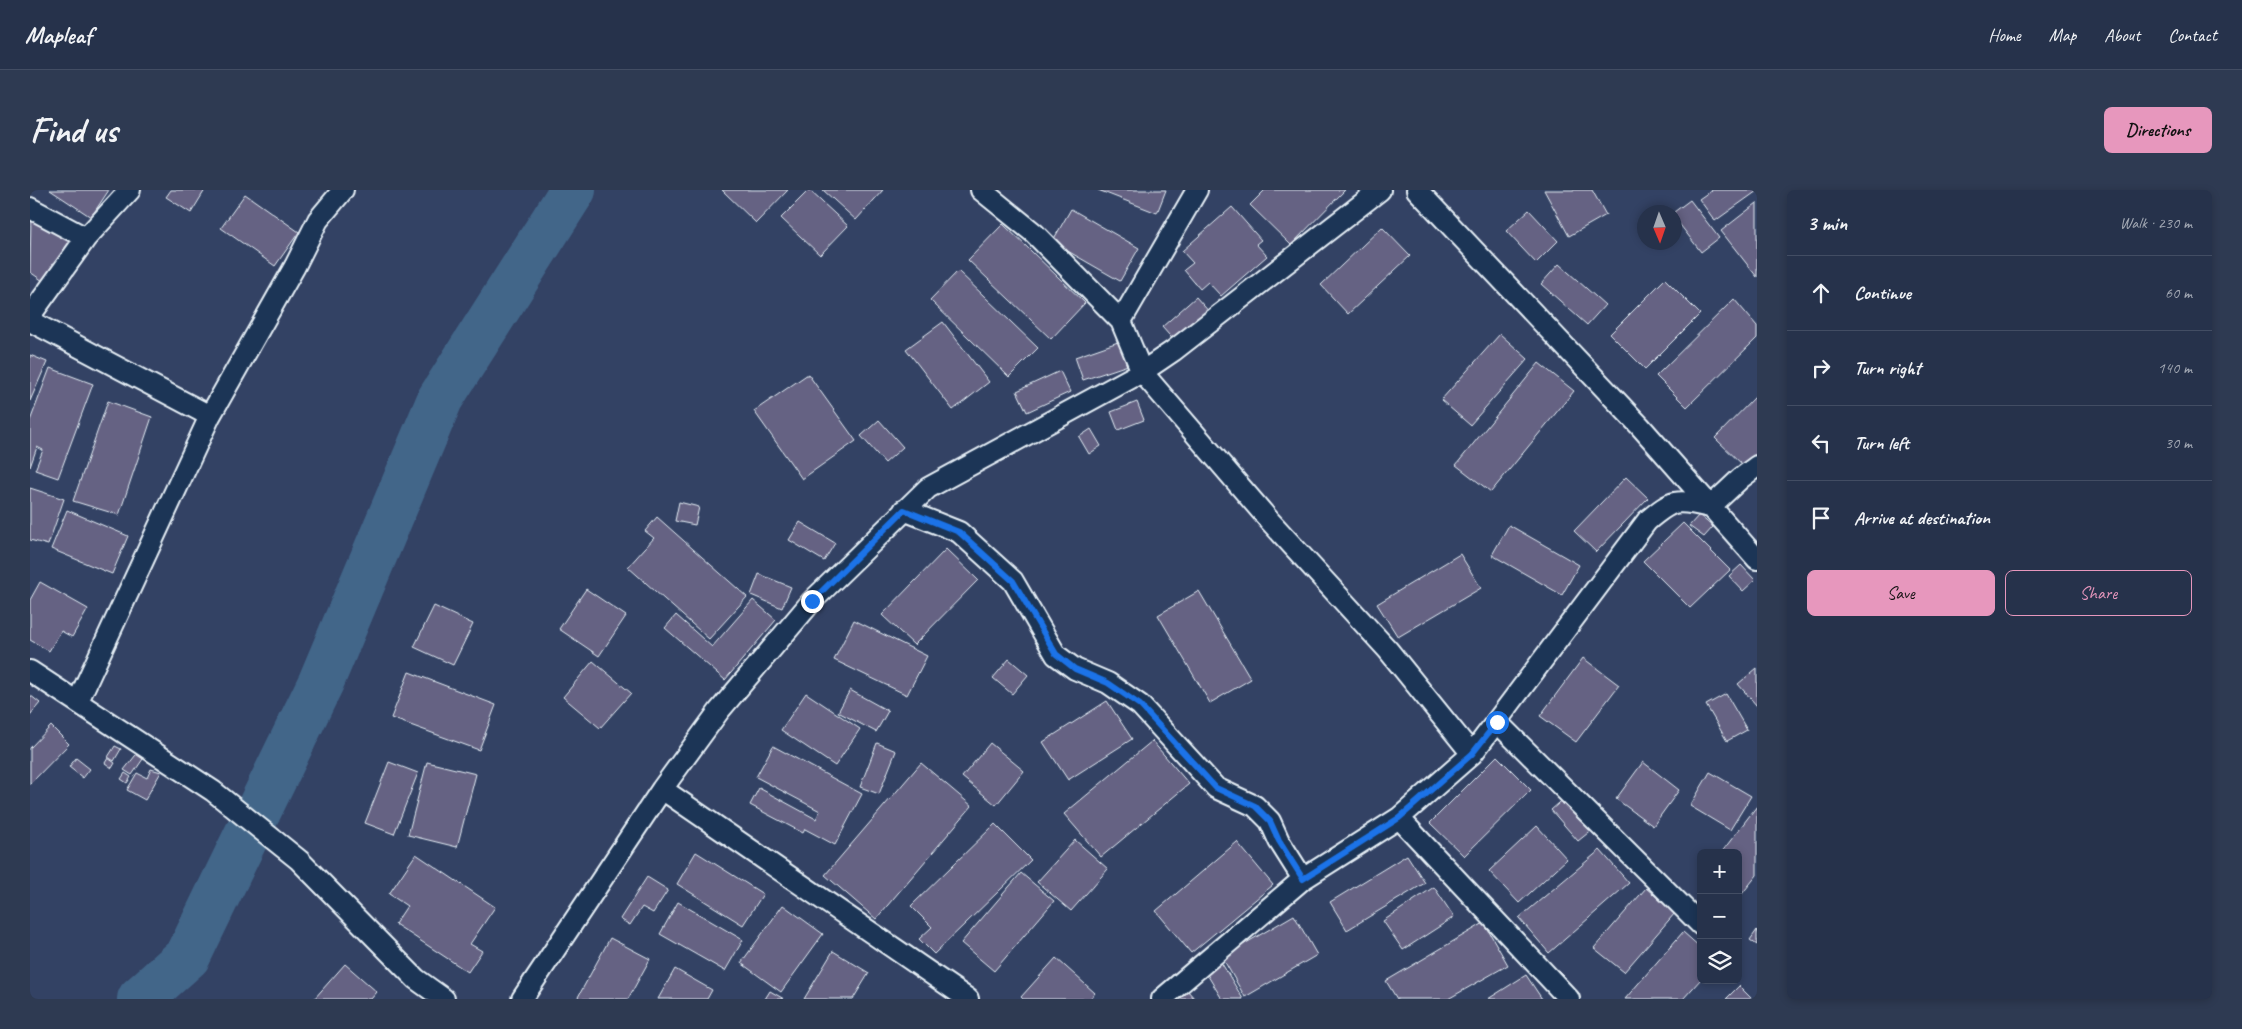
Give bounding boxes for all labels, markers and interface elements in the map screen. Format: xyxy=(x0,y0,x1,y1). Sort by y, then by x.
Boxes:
text: Mapleaf xyxy=(25,20,92,50)
text: Home xyxy=(1988,24,2021,46)
text: Map xyxy=(2049,24,2076,46)
text: About xyxy=(2104,24,2140,46)
text: Contact xyxy=(2168,24,2217,46)
button: Directions xyxy=(2104,107,2212,153)
text: Find us xyxy=(30,108,117,153)
north arrow xyxy=(1637,205,1682,250)
text: 3 min xyxy=(1807,210,1847,236)
text: Walk · 230 m xyxy=(2120,213,2192,233)
icon: ahead xyxy=(1807,279,1835,307)
text: Continue xyxy=(1854,281,1911,305)
text: 60 m xyxy=(2165,283,2192,303)
icon: right xyxy=(1807,354,1835,382)
text: Turn right xyxy=(1854,356,1921,380)
text: 140 m xyxy=(2158,358,2192,378)
icon: left xyxy=(1807,429,1835,457)
text: Turn left xyxy=(1854,431,1909,455)
text: 30 m xyxy=(2165,433,2192,453)
icon: arrive xyxy=(1807,504,1835,532)
text: Arrive at destination xyxy=(1854,506,1990,530)
button: Save xyxy=(1807,570,1995,616)
button: Share xyxy=(2005,570,2192,616)
route end xyxy=(801,590,824,613)
route start xyxy=(1486,711,1509,734)
map controls xyxy=(1697,849,1742,984)
button: + xyxy=(1697,849,1742,894)
button: − xyxy=(1697,894,1742,939)
button: layers xyxy=(1697,939,1742,984)

